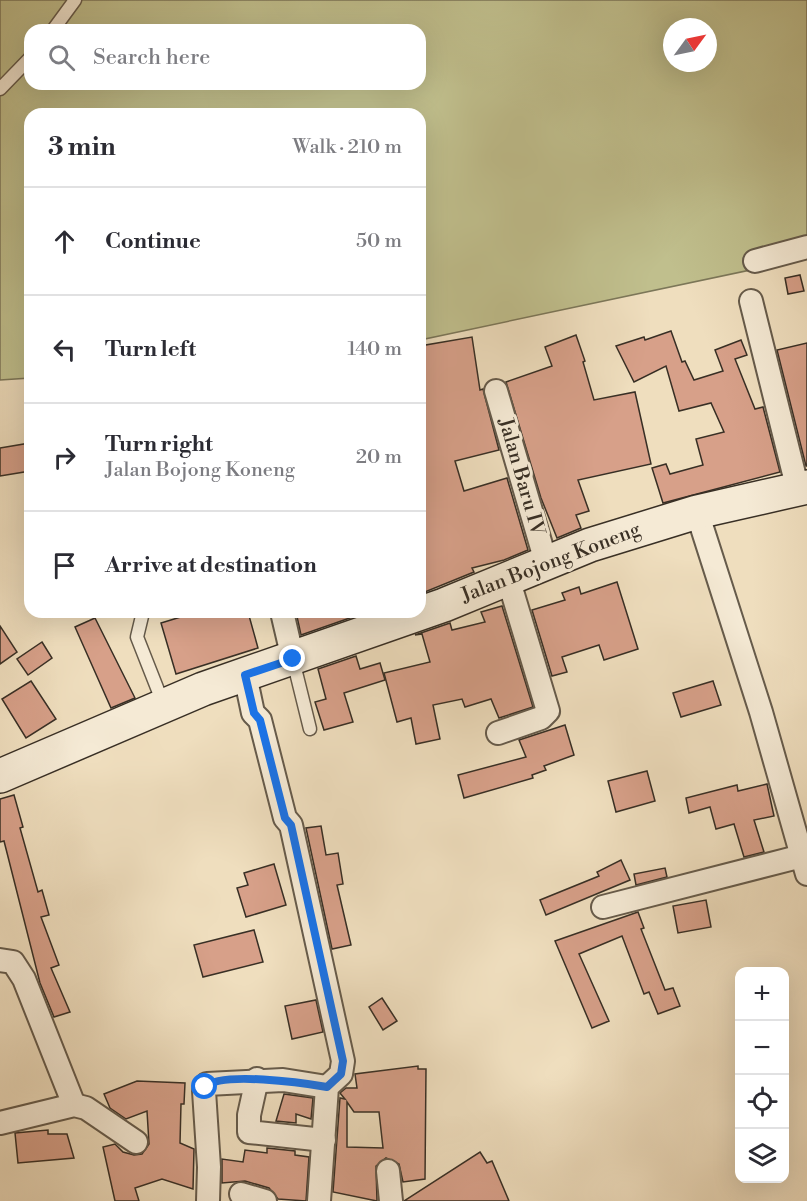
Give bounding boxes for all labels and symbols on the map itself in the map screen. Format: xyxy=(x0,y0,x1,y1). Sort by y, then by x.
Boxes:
north arrow xyxy=(663,18,717,72)
street label: Jalan Baru IV xyxy=(492,414,550,539)
street label: Jalan Bojong Koneng xyxy=(457,517,645,609)
route end xyxy=(279,645,305,671)
route start xyxy=(191,1073,217,1099)

